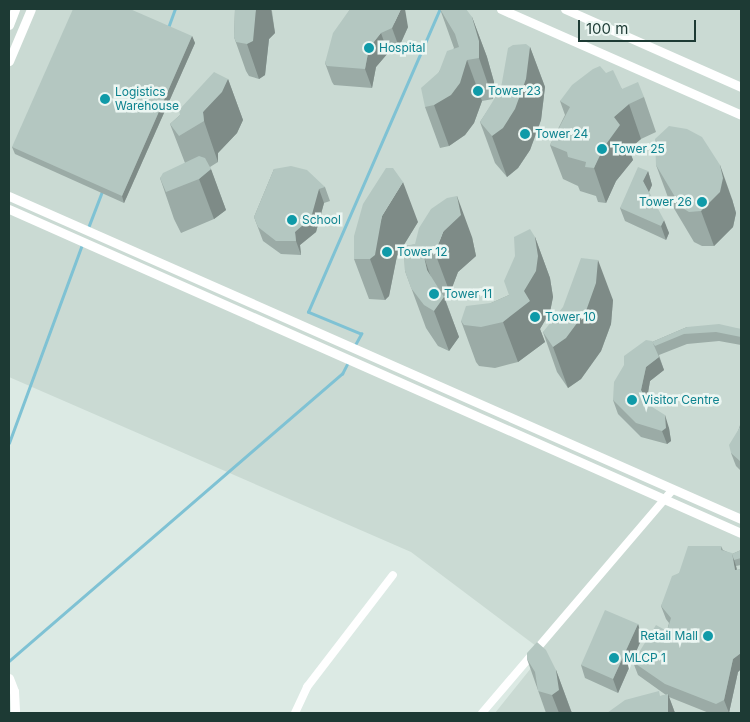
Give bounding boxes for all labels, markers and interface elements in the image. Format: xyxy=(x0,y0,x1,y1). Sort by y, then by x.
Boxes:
scale bar xyxy=(580,10,698,42)
text: 100 m xyxy=(586,19,628,38)
place label: Hospital xyxy=(379,41,425,55)
marker: Hospital xyxy=(363,42,375,54)
place label: Tower 23 xyxy=(488,84,541,98)
place label: Logistics Warehouse xyxy=(115,85,179,113)
marker: Tower 23 xyxy=(472,85,484,97)
marker: Logistics Warehouse xyxy=(99,93,111,105)
place label: Tower 24 xyxy=(535,127,588,141)
marker: Tower 24 xyxy=(519,128,531,140)
place label: Tower 25 xyxy=(612,142,665,156)
marker: Tower 25 xyxy=(596,143,608,155)
place label: Tower 26 xyxy=(639,195,692,209)
marker: Tower 26 xyxy=(696,196,708,208)
place label: School xyxy=(302,213,341,227)
marker: School xyxy=(286,214,298,226)
place label: Tower 12 xyxy=(397,245,447,259)
marker: Tower 12 xyxy=(381,246,393,258)
place label: Tower 11 xyxy=(444,287,492,301)
marker: Tower 11 xyxy=(428,288,440,300)
place label: Tower 10 xyxy=(545,310,596,324)
marker: Tower 10 xyxy=(529,311,541,323)
place label: Visitor Centre xyxy=(642,393,719,407)
marker: Visitor Centre xyxy=(626,394,638,406)
place label: Retail Mall xyxy=(640,629,698,643)
marker: Retail Mall xyxy=(702,630,714,642)
place label: MLCP 1 xyxy=(624,651,666,665)
marker: MLCP 1 xyxy=(608,652,620,664)

